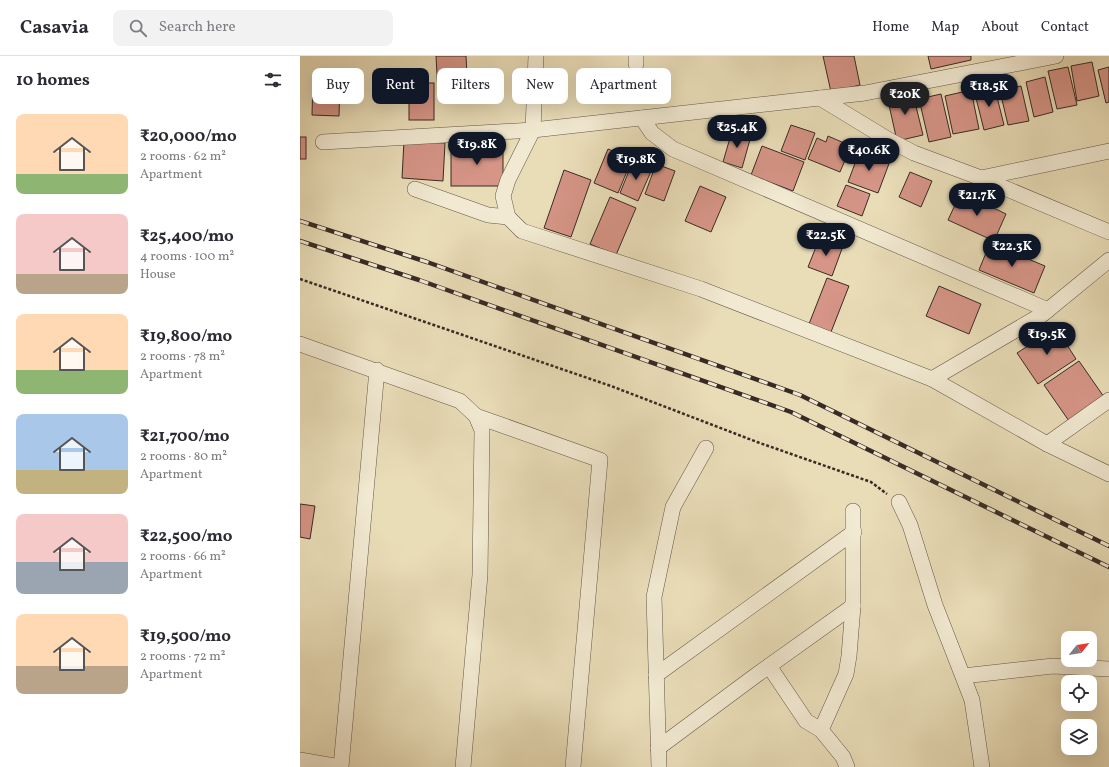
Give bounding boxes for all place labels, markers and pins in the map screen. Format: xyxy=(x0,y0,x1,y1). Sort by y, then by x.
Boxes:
pin: ₹18.5K xyxy=(956,74,1022,108)
pin: ₹20K xyxy=(881,82,929,116)
pin: ₹25.4K xyxy=(704,115,770,149)
pin: ₹19.8K xyxy=(444,132,510,166)
pin: ₹40.6K xyxy=(836,138,902,172)
pin: ₹19.8K xyxy=(603,147,669,181)
pin: ₹21.7K xyxy=(944,183,1010,217)
pin: ₹22.5K xyxy=(793,223,859,257)
pin: ₹22.3K xyxy=(979,234,1045,268)
pin: ₹19.5K xyxy=(1014,322,1080,356)

